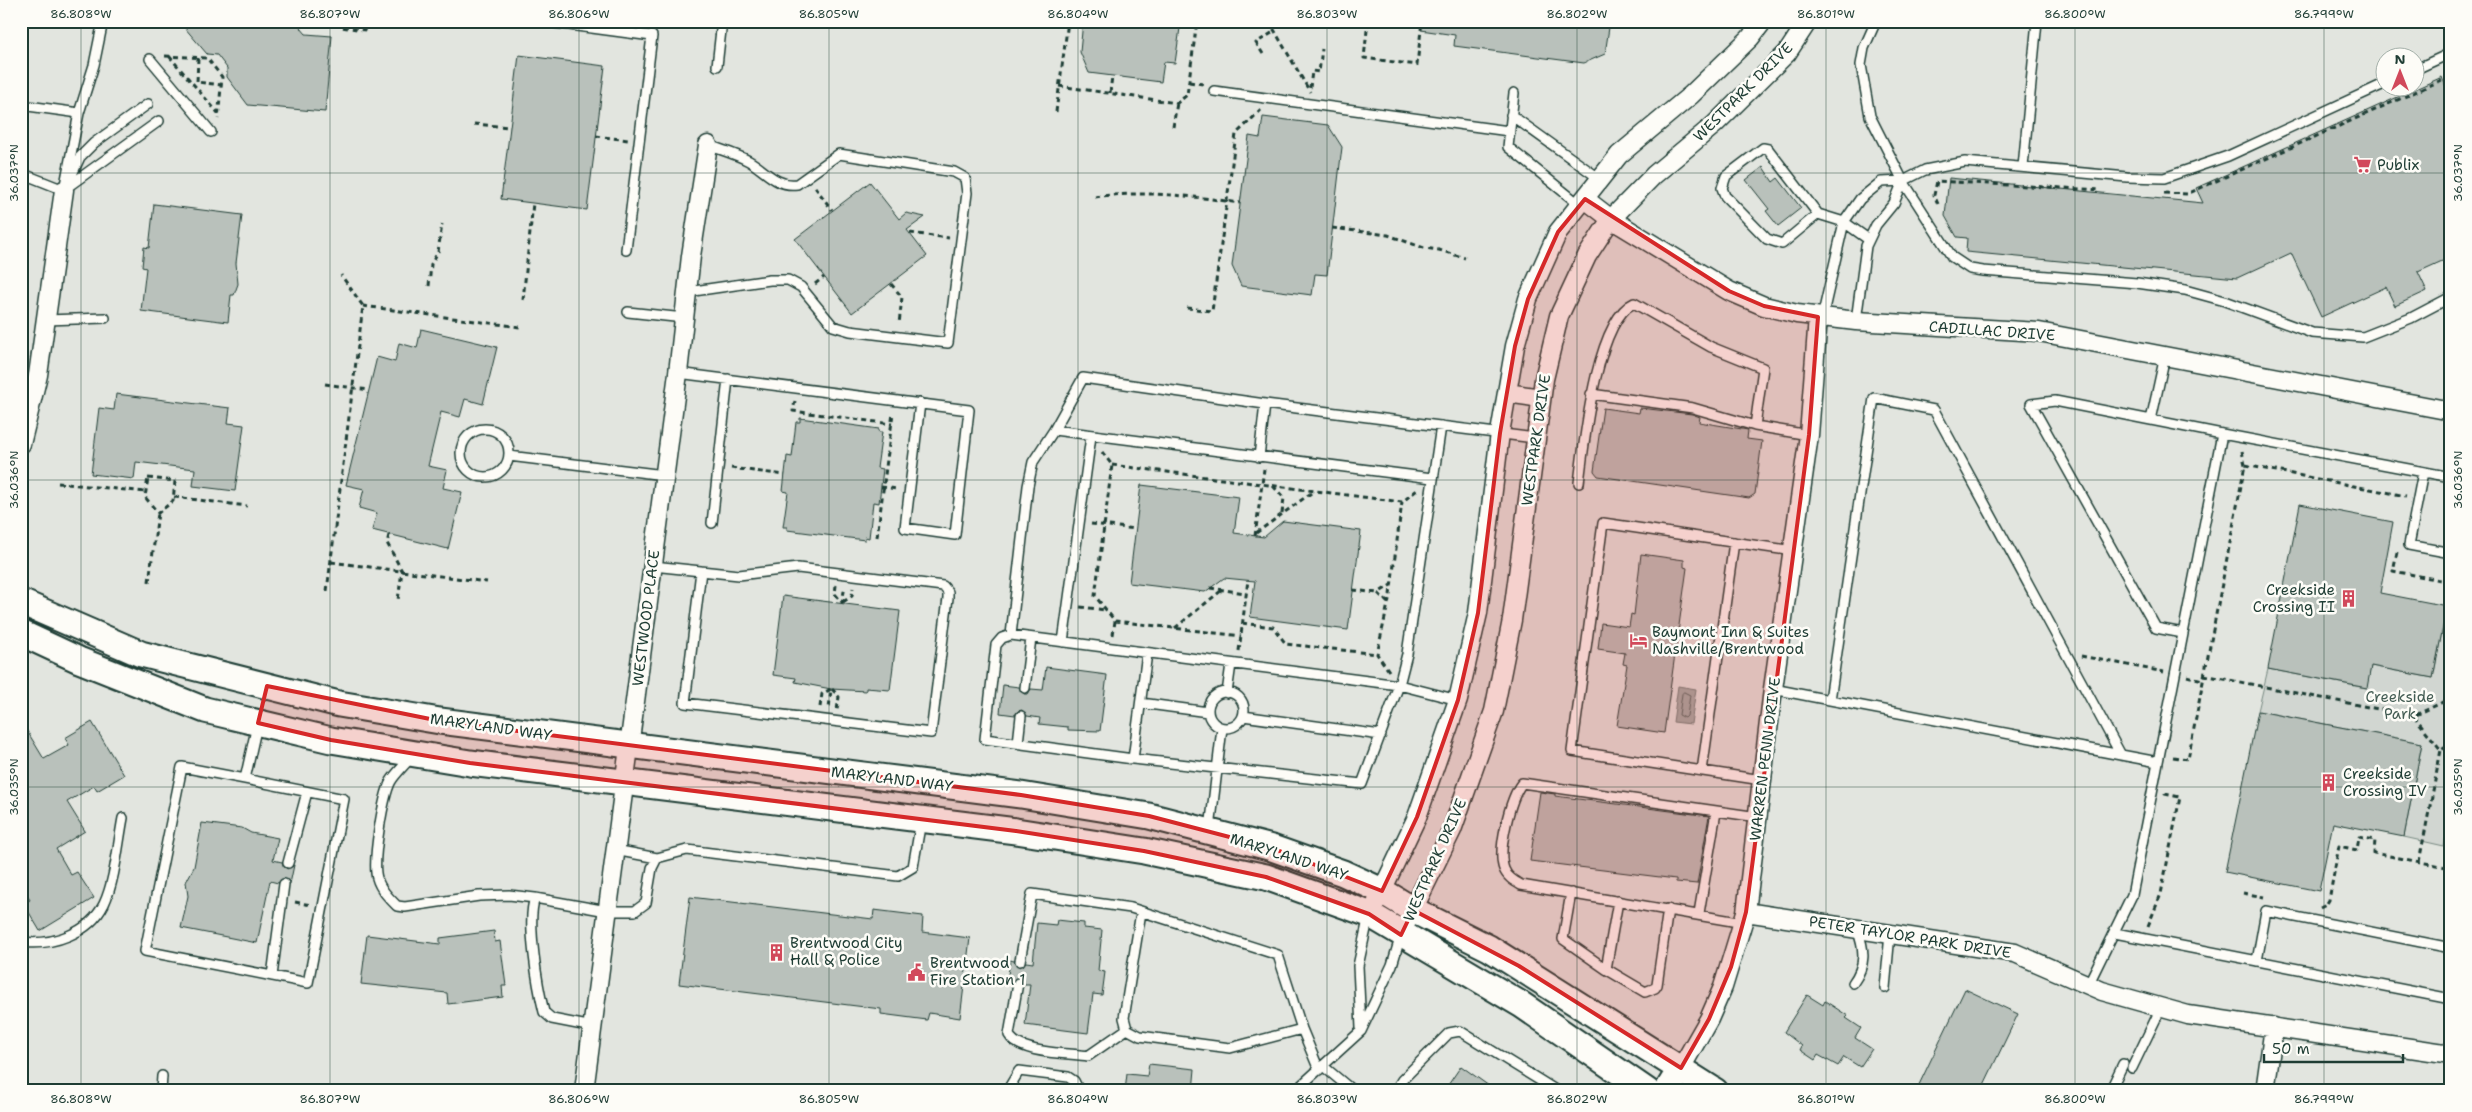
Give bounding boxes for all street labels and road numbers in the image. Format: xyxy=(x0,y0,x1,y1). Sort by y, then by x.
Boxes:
street label: WESTPARK DRIVE xyxy=(1689,38,1797,146)
street label: CADILLAC DRIVE xyxy=(1928,317,2056,345)
street label: WESTPARK DRIVE xyxy=(1517,373,1555,507)
street label: WESTWOOD PLACE xyxy=(628,549,664,687)
street label: WARREN PENN DRIVE xyxy=(1745,676,1785,842)
street label: MARYLAND WAY xyxy=(429,709,553,745)
street label: MARYLAND WAY xyxy=(830,762,954,796)
street label: WESTPARK DRIVE xyxy=(1399,795,1471,925)
street label: MARYLAND WAY xyxy=(1227,828,1351,886)
street label: PETER TAYLOR PARK DRIVE xyxy=(1807,911,2013,963)

